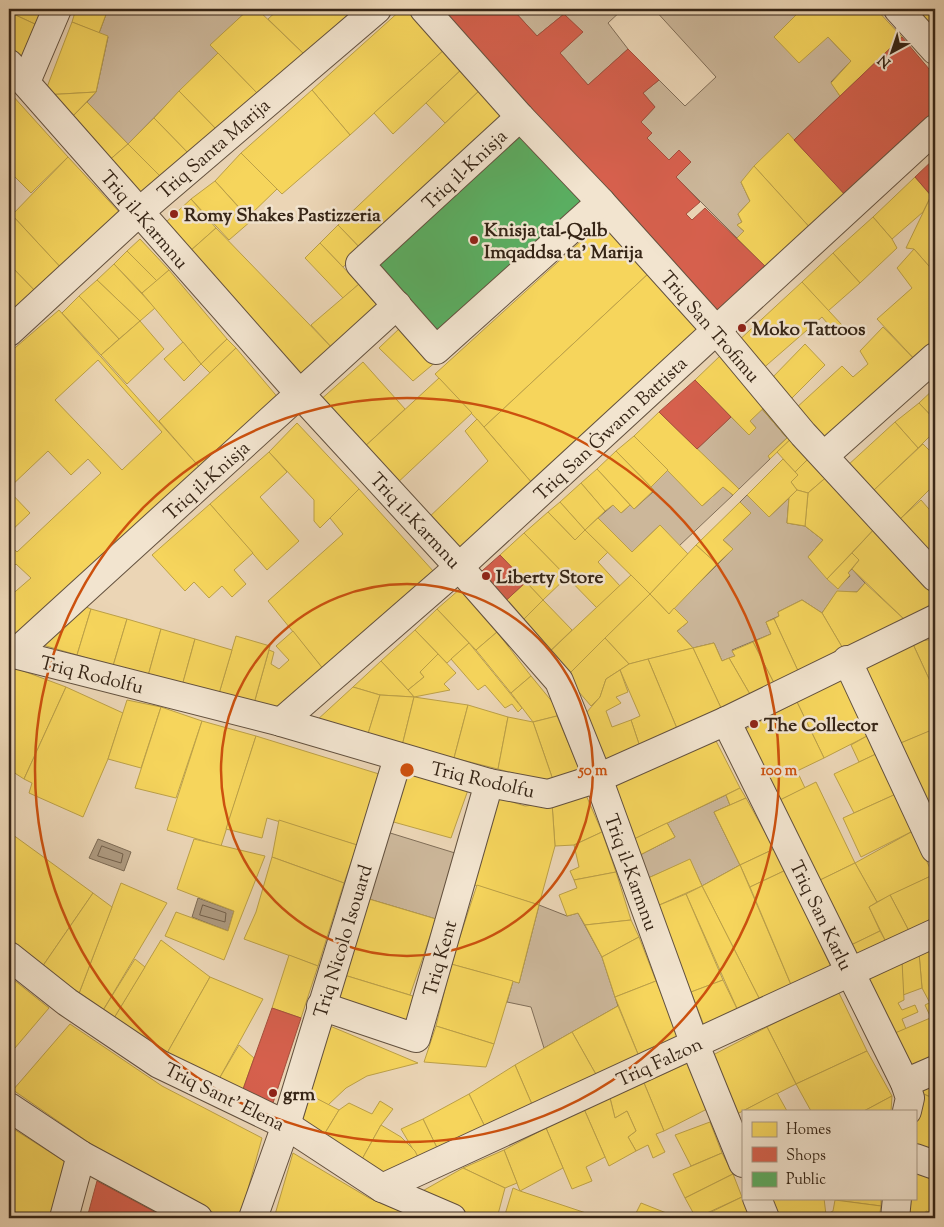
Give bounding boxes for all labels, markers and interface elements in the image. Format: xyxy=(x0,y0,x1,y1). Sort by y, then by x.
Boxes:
north arrow xyxy=(866,28,916,78)
text: N xyxy=(874,49,896,72)
street label: Triq Santa Marija xyxy=(152,93,277,207)
street label: Triq il-Knisja xyxy=(417,124,514,217)
street label: Triq il-Karmnu xyxy=(93,165,194,276)
place label: Romy Shakes Pastizzeria xyxy=(184,203,381,230)
marker: Romy Shakes Pastizzeria xyxy=(168,208,180,220)
place label: Knisja tal-Qalb Imqaddsa ta' Marija xyxy=(484,218,643,267)
marker: Knisja tal-Qalb Imqaddsa ta' Marija xyxy=(468,234,480,246)
street label: Triq San Trofimu xyxy=(653,266,765,389)
place label: Moko Tattoos xyxy=(752,317,866,344)
marker: Moko Tattoos xyxy=(736,322,748,334)
street label: Triq San Ġwann Battista xyxy=(529,351,695,508)
street label: Triq il-Knisja xyxy=(159,436,257,528)
street label: Triq il-Karmnu xyxy=(362,468,466,576)
place label: Liberty Store xyxy=(496,565,603,592)
marker: Liberty Store xyxy=(480,570,492,582)
street label: Triq Rodolfu xyxy=(37,651,146,702)
place label: The Collector xyxy=(764,713,879,740)
marker: The Collector xyxy=(748,718,760,730)
street label: Triq Rodolfu xyxy=(428,756,537,807)
centre of rings xyxy=(398,761,416,779)
text: 50 m xyxy=(578,761,608,782)
text: 100 m xyxy=(761,761,798,782)
street label: Triq il-Karmnu xyxy=(596,811,663,935)
street label: Triq San Karlu xyxy=(781,856,858,976)
street label: Triq Nicolo Isouard xyxy=(308,862,381,1022)
street label: Triq Kent xyxy=(418,917,465,1000)
street label: Triq Falzon xyxy=(613,1032,707,1095)
street label: Triq Sant' Elena xyxy=(159,1057,289,1139)
place label: grm xyxy=(283,1082,315,1109)
marker: grm xyxy=(267,1087,279,1099)
legend xyxy=(742,1110,916,1200)
text: Homes xyxy=(786,1120,831,1141)
text: Shops xyxy=(786,1146,826,1167)
text: Public xyxy=(786,1170,826,1191)

